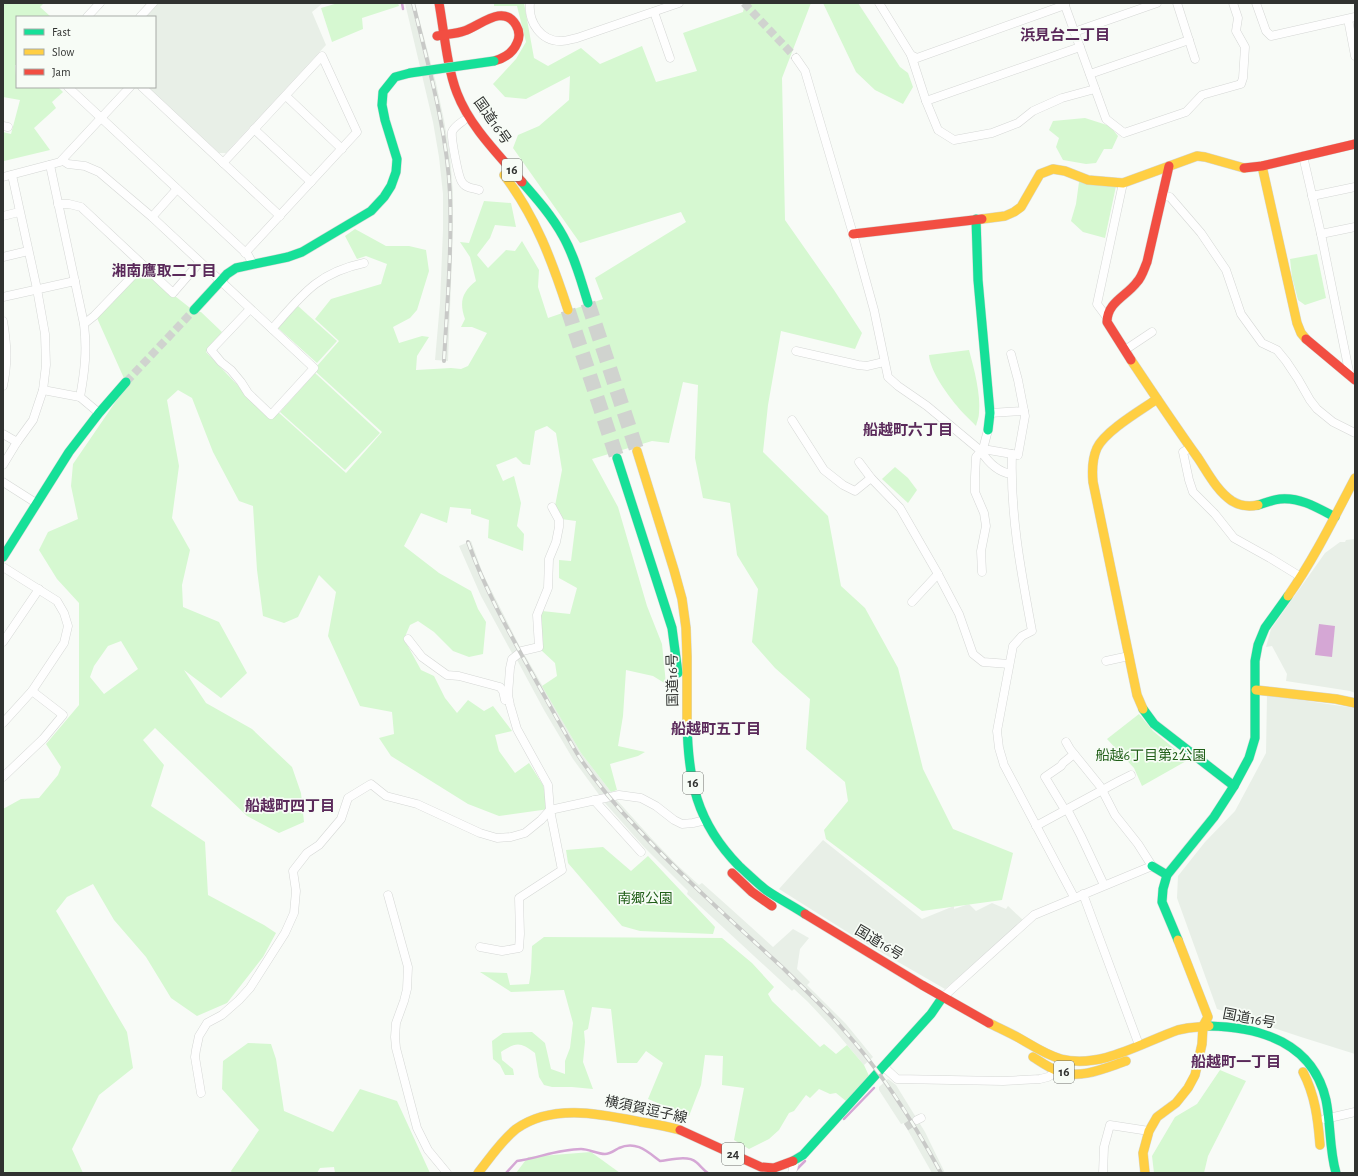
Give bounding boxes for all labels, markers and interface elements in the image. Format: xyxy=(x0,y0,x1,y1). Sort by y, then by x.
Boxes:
legend xyxy=(16,16,156,88)
text: Fast xyxy=(52,26,71,38)
district label: 浜見台二丁目 xyxy=(1020,27,1110,43)
text: Slow xyxy=(52,46,74,58)
text: Jam xyxy=(52,66,71,78)
street label: 国道16号 xyxy=(471,95,514,147)
road number: 16 xyxy=(502,159,522,181)
district label: 湘南鷹取二丁目 xyxy=(111,263,217,279)
district label: 船越町六丁目 xyxy=(863,421,953,438)
street label: 国道16号 xyxy=(665,653,680,707)
district label: 船越町五丁目 xyxy=(671,720,761,737)
park label: 船越6丁目第2公園 xyxy=(1096,747,1206,763)
road number: 16 xyxy=(683,772,703,794)
district label: 船越町四丁目 xyxy=(245,797,335,814)
park label: 南郷公園 xyxy=(617,891,673,906)
street label: 国道16号 xyxy=(853,922,906,963)
street label: 国道16号 xyxy=(1221,1006,1277,1031)
district label: 船越町一丁目 xyxy=(1191,1053,1281,1070)
road number: 16 xyxy=(1054,1061,1074,1083)
street label: 横須賀逗子線 xyxy=(603,1093,689,1126)
road number: 24 xyxy=(722,1143,744,1165)

